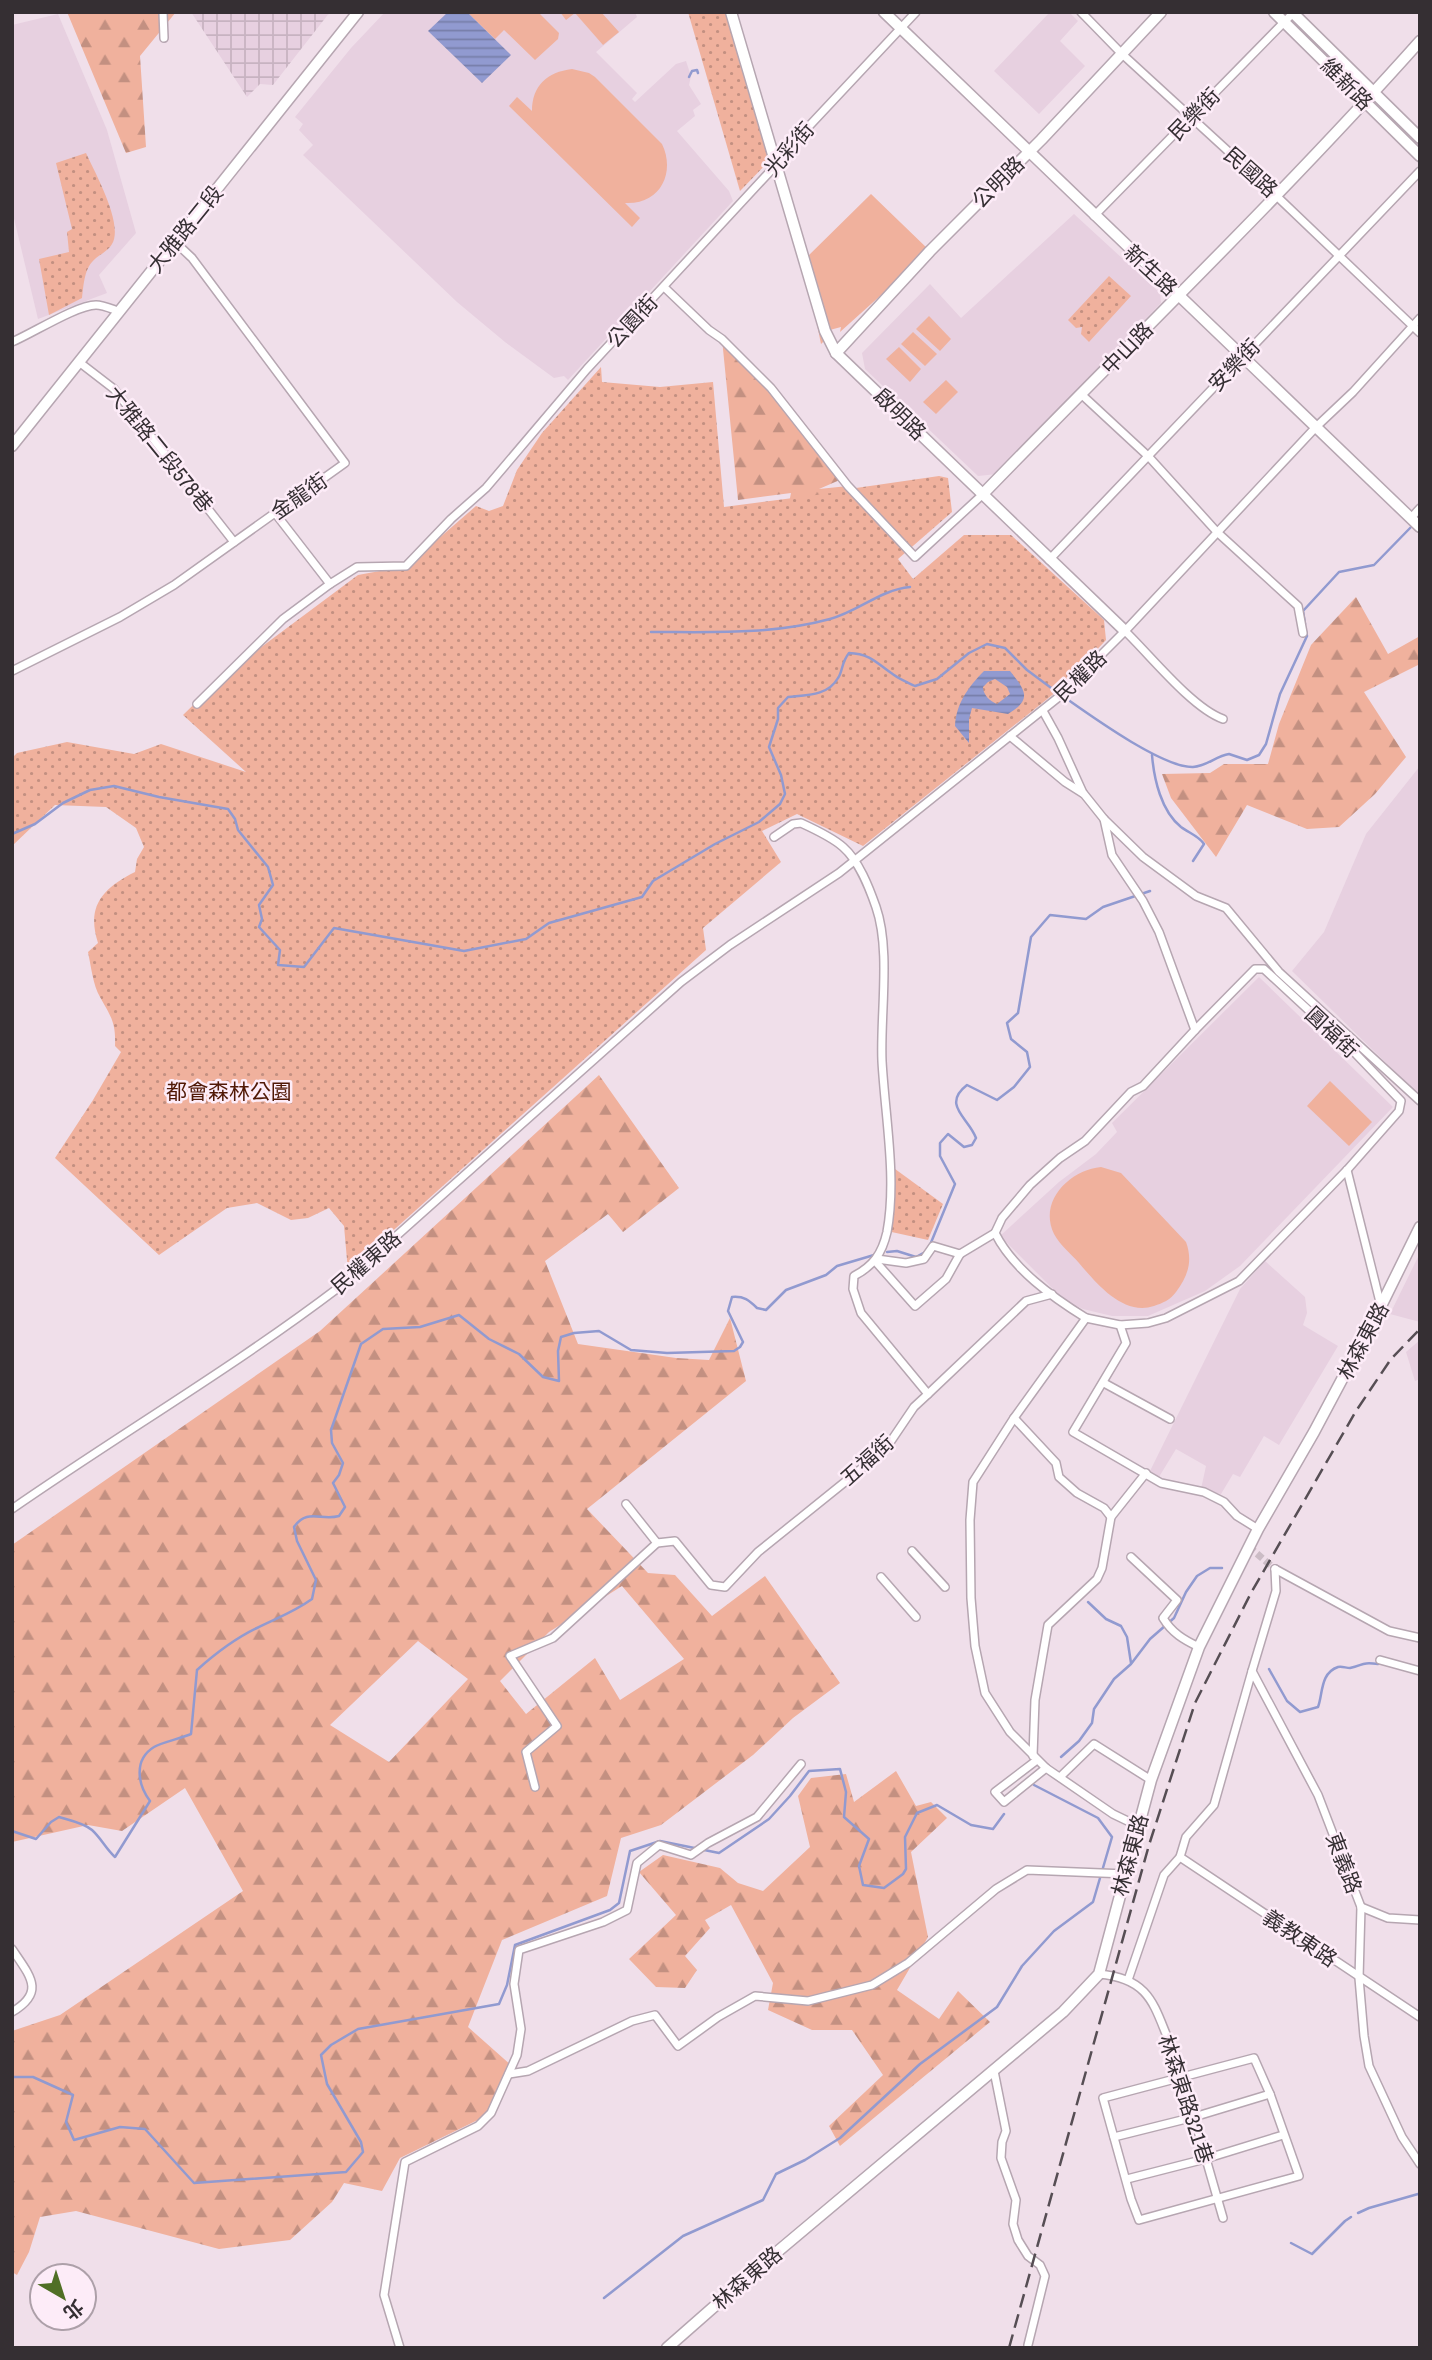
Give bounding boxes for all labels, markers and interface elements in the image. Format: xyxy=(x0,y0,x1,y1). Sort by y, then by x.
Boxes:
street label: 維新路 xyxy=(1314,51,1380,117)
street label: 民樂街 xyxy=(1162,81,1226,147)
street label: 光彩街 xyxy=(757,116,821,182)
street label: 民國路 xyxy=(1218,140,1284,204)
street label: 公明路 xyxy=(965,149,1031,215)
street label: 大雅路二段 xyxy=(141,179,229,279)
street label: 新生路 xyxy=(1118,238,1184,302)
street label: 公園街 xyxy=(600,288,664,354)
street label: 中山路 xyxy=(1095,315,1159,381)
street label: 安樂街 xyxy=(1202,332,1266,398)
street label: 大雅路二段578巷 xyxy=(100,380,220,518)
street label: 啟明路 xyxy=(867,382,933,446)
street label: 金龍街 xyxy=(265,466,333,526)
street label: 民權路 xyxy=(1047,644,1113,708)
street label: 圓福街 xyxy=(1299,1000,1365,1064)
park label: 都會森林公園 xyxy=(166,1077,292,1106)
street label: 民權東路 xyxy=(325,1224,407,1300)
street label: 林森東路 xyxy=(1330,1297,1396,1385)
street label: 五福街 xyxy=(834,1428,900,1492)
street label: 林森東路 xyxy=(1105,1811,1155,1899)
street label: 東義路 xyxy=(1319,1828,1369,1898)
street label: 義教東路 xyxy=(1257,1902,1343,1974)
street label: 林森東路321巷 xyxy=(1152,2031,1220,2167)
street label: 林森東路 xyxy=(706,2240,788,2316)
north arrow xyxy=(28,2262,98,2332)
text: 北 xyxy=(58,2294,89,2326)

